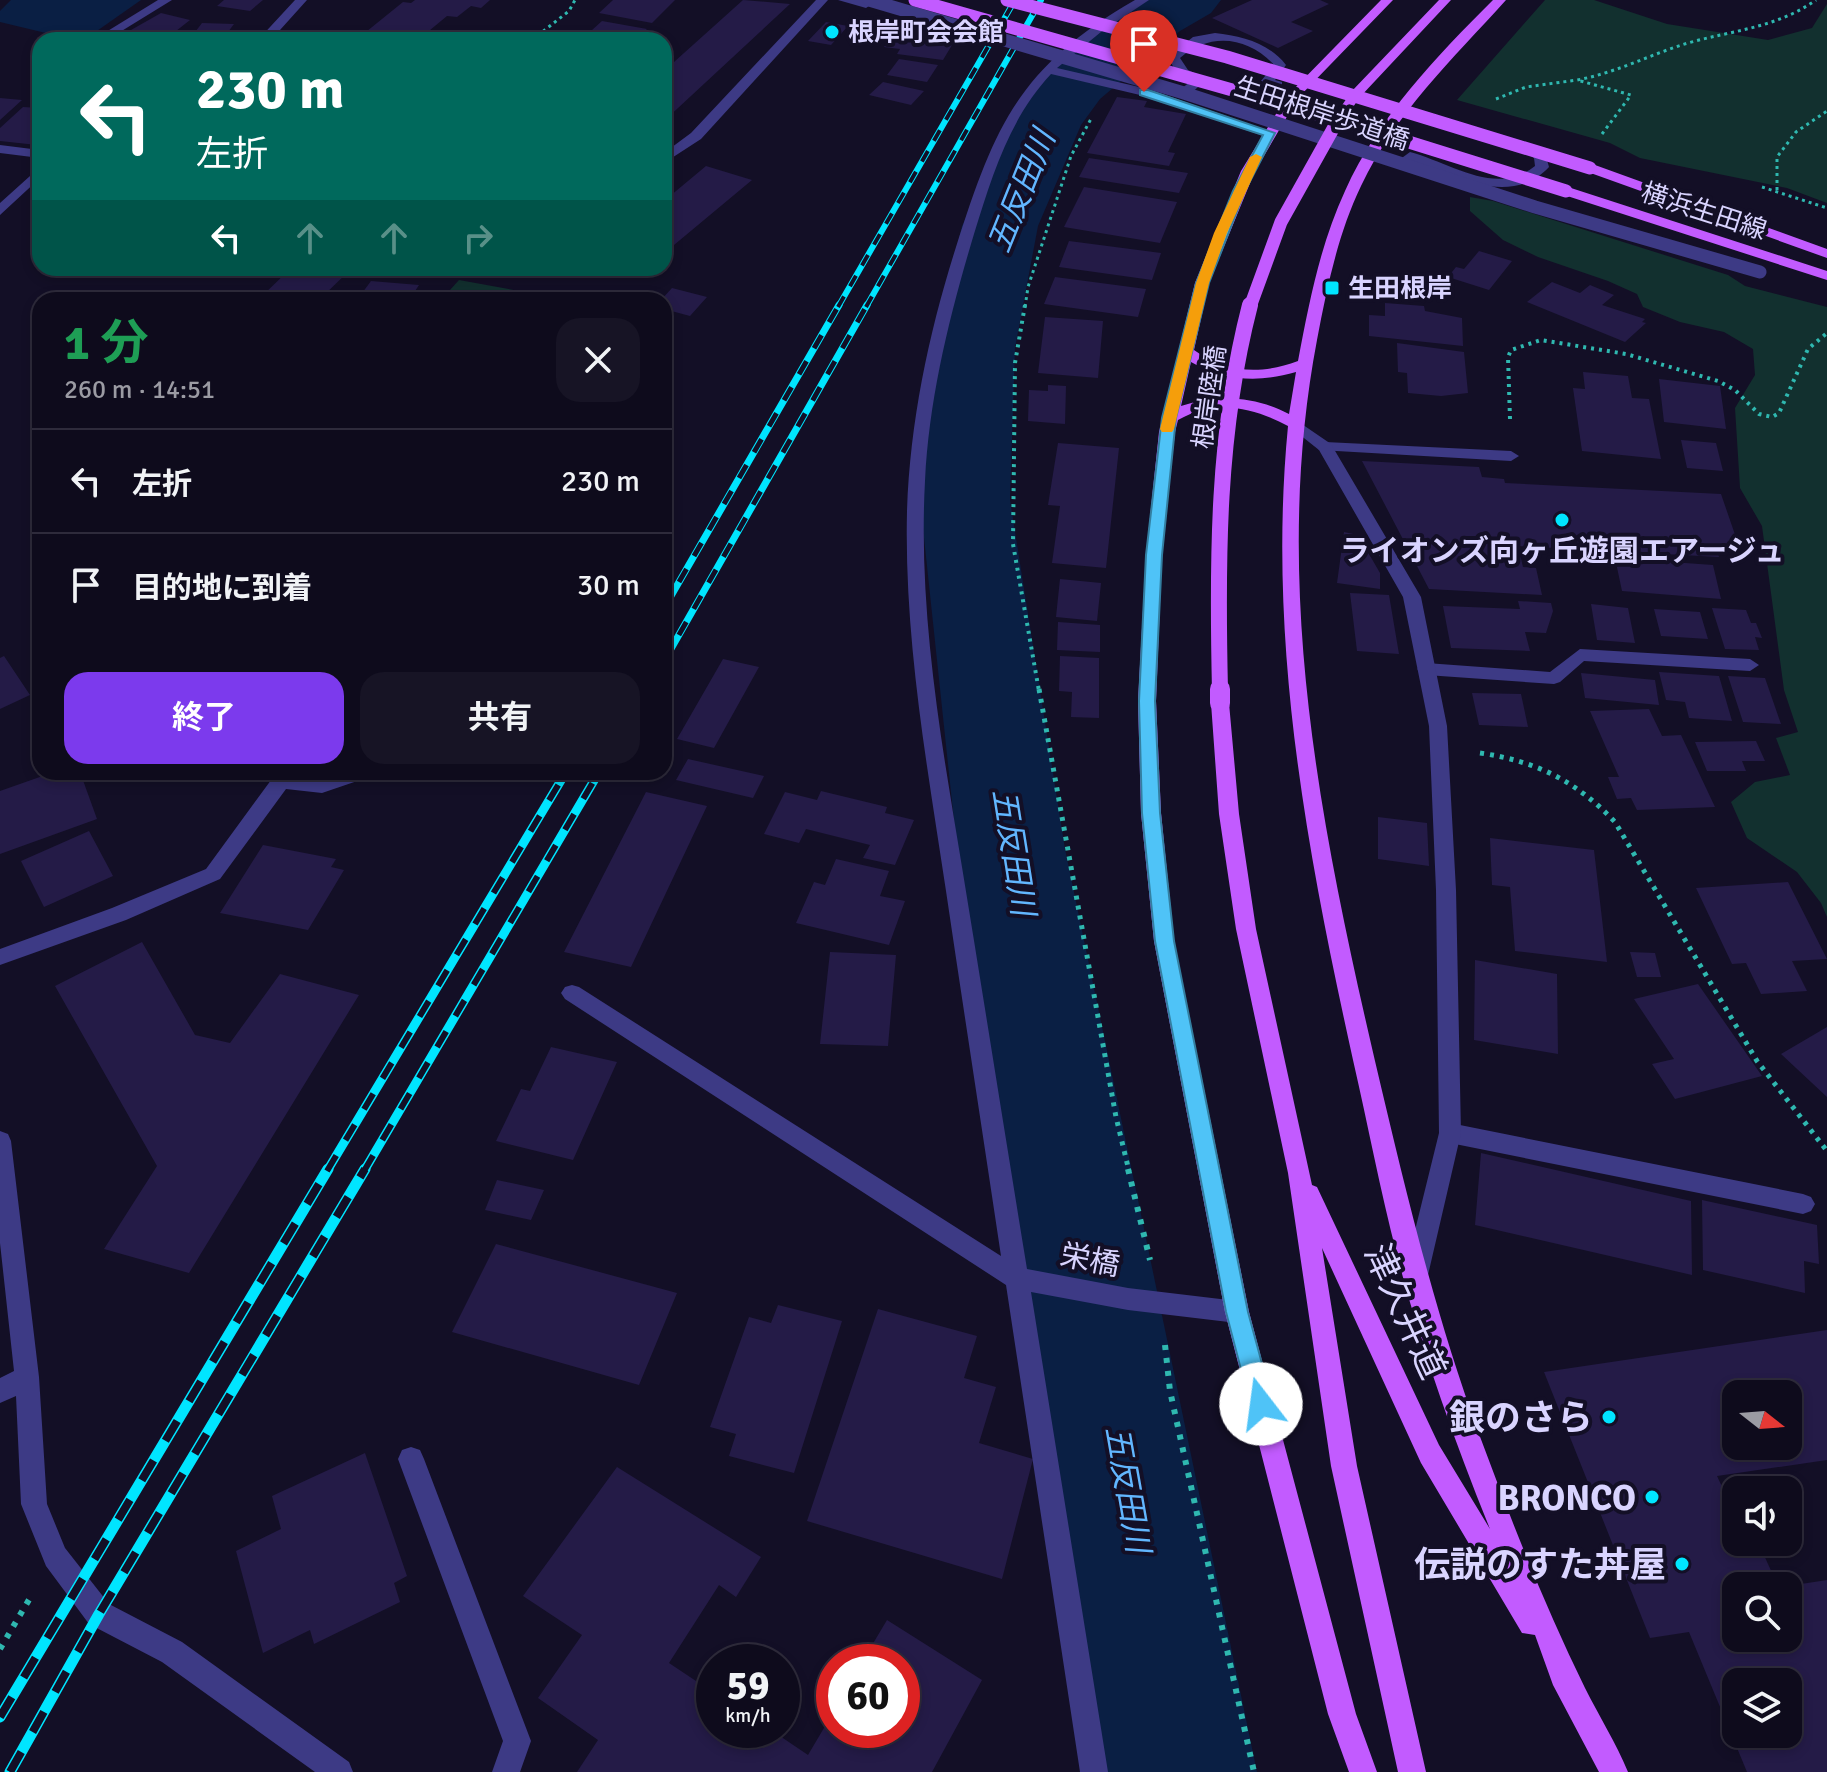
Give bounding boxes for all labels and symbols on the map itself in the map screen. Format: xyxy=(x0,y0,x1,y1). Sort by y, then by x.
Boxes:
pin xyxy=(1110,10,1178,92)
place label: 根岸町会会館 xyxy=(848,17,1004,49)
marker: 根岸町会会館 xyxy=(823,23,841,41)
street label: 生田根岸歩道橋 xyxy=(1230,71,1413,157)
water label: 五反田川 xyxy=(979,122,1065,258)
street label: 横浜生田線 xyxy=(1637,177,1770,247)
place label: 生田根岸 xyxy=(1348,273,1452,305)
marker: 生田根岸 xyxy=(1323,279,1341,297)
street label: 根岸陸橋 xyxy=(1187,343,1233,451)
marker: ライオンズ向ヶ丘遊園エアージュ xyxy=(1553,511,1571,529)
place label: ライオンズ向ヶ丘遊園エアージュ xyxy=(1340,533,1784,570)
water label: 五反田川 xyxy=(984,786,1043,921)
street label: 栄橋 xyxy=(1057,1237,1123,1284)
street label: 津久井道 xyxy=(1354,1237,1455,1386)
position arrow xyxy=(1219,1362,1303,1446)
north arrow xyxy=(1722,1380,1802,1460)
place label: 銀のさら xyxy=(1449,1396,1593,1441)
marker: 銀のさら xyxy=(1600,1408,1618,1426)
water label: 五反田川 xyxy=(1097,1423,1158,1558)
place label: BRONCO xyxy=(1497,1476,1636,1521)
marker: BRONCO xyxy=(1643,1488,1661,1506)
place label: 伝説のすた丼屋 xyxy=(1414,1543,1666,1588)
marker: 伝説のすた丼屋 xyxy=(1673,1555,1691,1573)
speed limit sign: 60 xyxy=(816,1644,920,1748)

